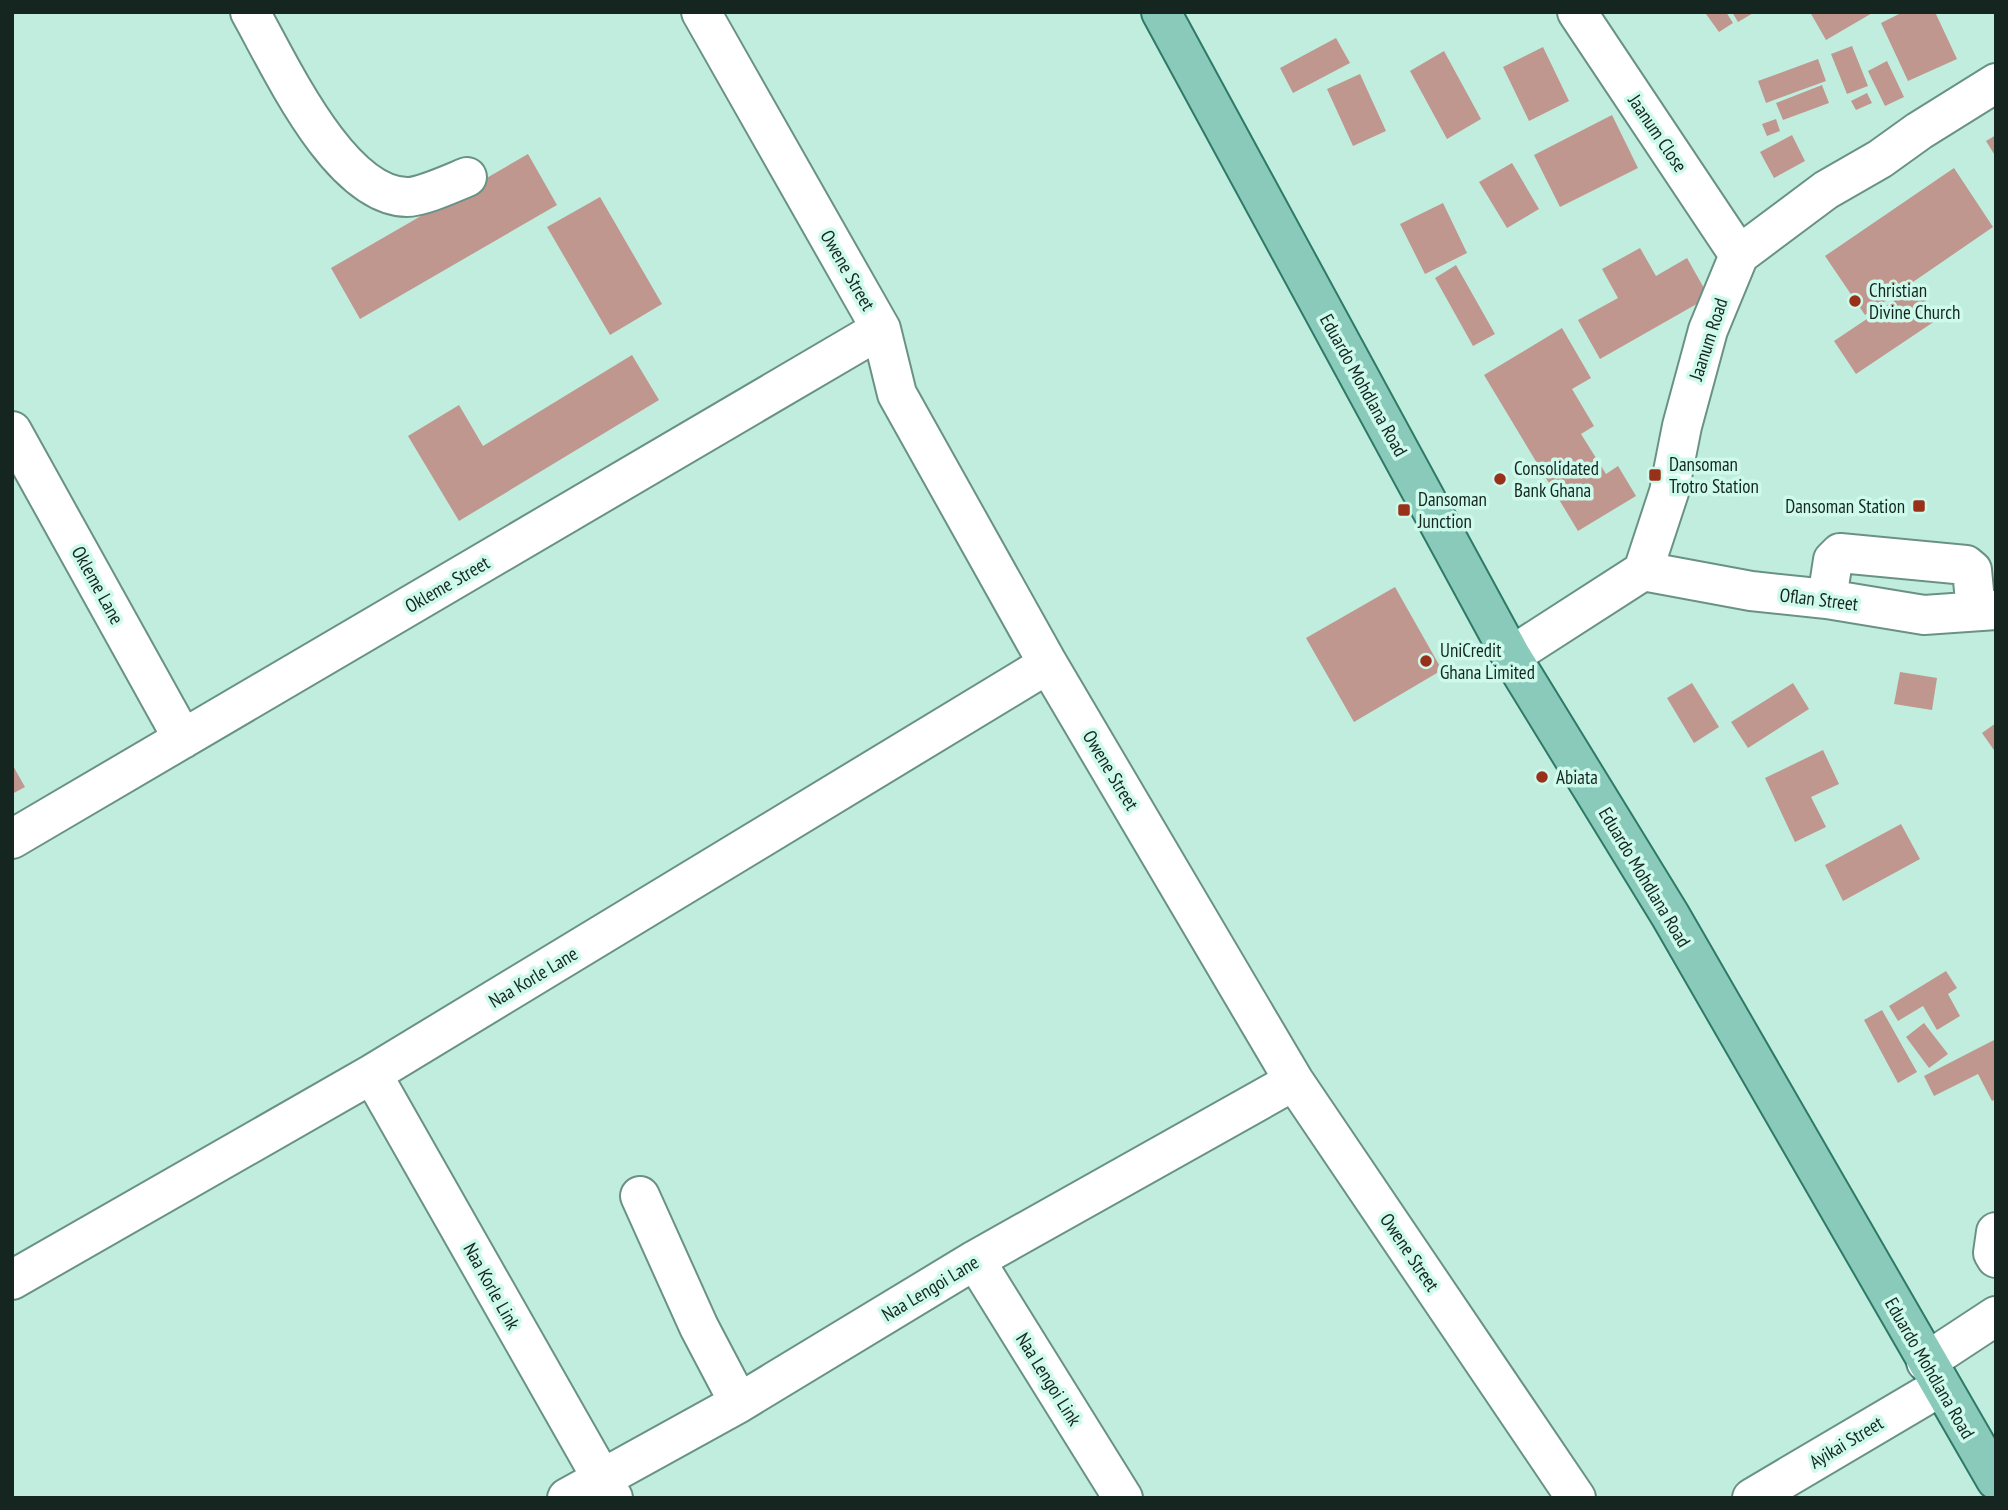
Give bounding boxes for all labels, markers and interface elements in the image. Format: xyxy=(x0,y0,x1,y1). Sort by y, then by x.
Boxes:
street label: Jaanum Close xyxy=(1623,89,1693,176)
street label: Owene Street xyxy=(815,226,881,315)
place label: Christian Divine Church xyxy=(1869,278,1960,324)
marker: Christian Divine Church xyxy=(1847,293,1863,309)
street label: Jaanum Road xyxy=(1683,295,1733,384)
street label: Eduardo Mohdlana Road xyxy=(1315,310,1413,460)
place label: Dansoman Trotro Station xyxy=(1669,452,1759,498)
place label: Consolidated Bank Ghana xyxy=(1514,456,1599,502)
marker: Dansoman Trotro Station xyxy=(1647,467,1663,483)
marker: Consolidated Bank Ghana xyxy=(1492,471,1508,487)
place label: Dansoman Junction xyxy=(1417,487,1487,533)
place label: Dansoman Station xyxy=(1785,494,1905,518)
marker: Dansoman Station xyxy=(1911,498,1927,514)
marker: Dansoman Junction xyxy=(1396,502,1412,518)
street label: Okleme Lane xyxy=(67,542,129,628)
street label: Okleme Street xyxy=(400,550,494,618)
street label: Oflan Street xyxy=(1779,582,1860,616)
place label: UniCredit Ghana Limited xyxy=(1440,638,1535,684)
marker: UniCredit Ghana Limited xyxy=(1418,653,1434,669)
street label: Owene Street xyxy=(1078,726,1145,815)
place label: Abiata xyxy=(1556,765,1598,789)
marker: Abiata xyxy=(1534,769,1550,785)
street label: Eduardo Mohdlana Road xyxy=(1594,803,1696,951)
street label: Naa Korle Lane xyxy=(484,941,582,1013)
street label: Owene Street xyxy=(1375,1208,1445,1296)
street label: Naa Korle Link xyxy=(458,1238,526,1334)
street label: Naa Lengoi Lane xyxy=(877,1250,983,1326)
street label: Eduardo Mohdlana Road xyxy=(1880,1293,1980,1443)
street label: Naa Lengoi Link xyxy=(1011,1328,1087,1430)
street label: Ayikai Street xyxy=(1805,1410,1888,1473)

